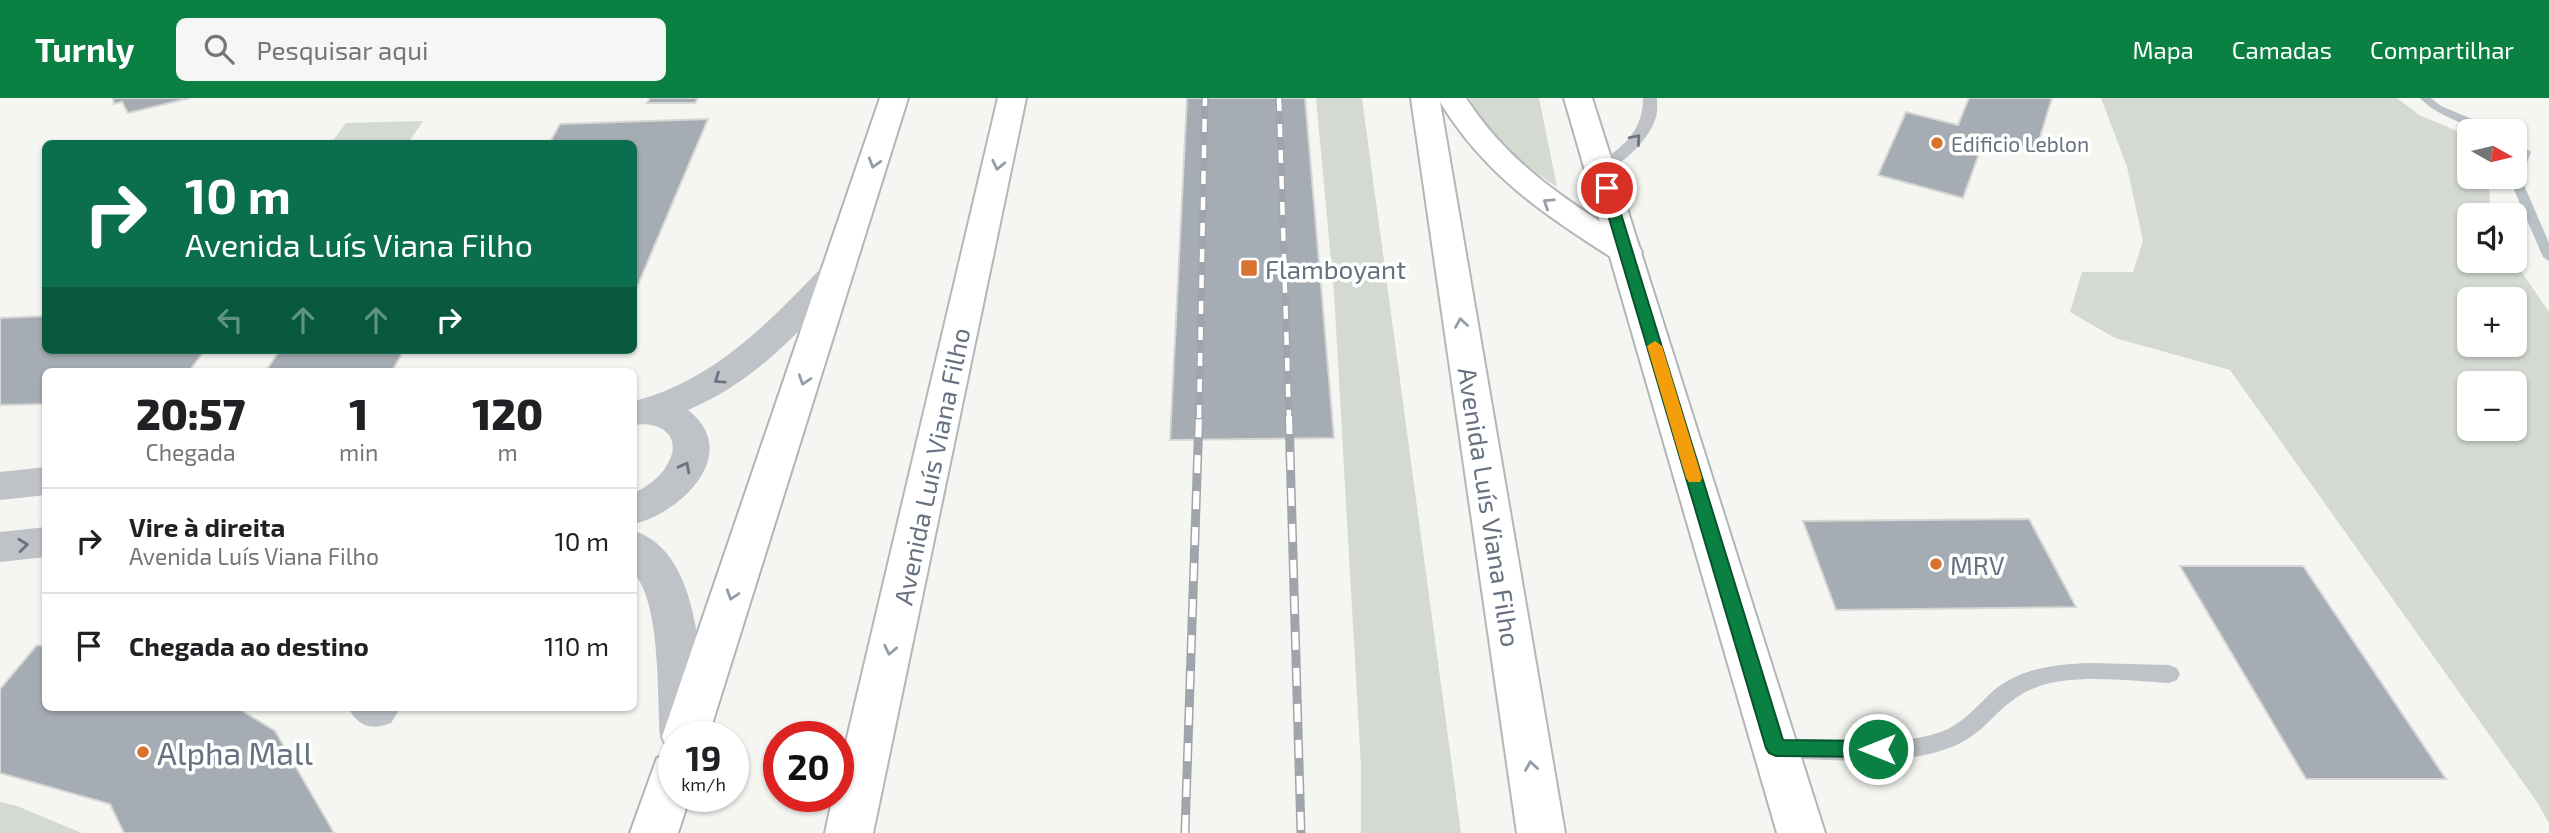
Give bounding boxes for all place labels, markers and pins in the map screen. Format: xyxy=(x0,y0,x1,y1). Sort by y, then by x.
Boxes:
place label: Edificio Leblon xyxy=(1951,131,2089,156)
marker: Edificio Leblon xyxy=(1929,135,1945,151)
pin xyxy=(1577,158,1637,218)
place label: Flamboyant xyxy=(1265,253,1406,284)
marker: Flamboyant xyxy=(1239,258,1259,278)
place label: MRV xyxy=(1950,549,2005,580)
marker: MRV xyxy=(1928,556,1944,572)
place label: Alpha Mall xyxy=(157,733,313,771)
marker: Alpha Mall xyxy=(135,744,151,760)

